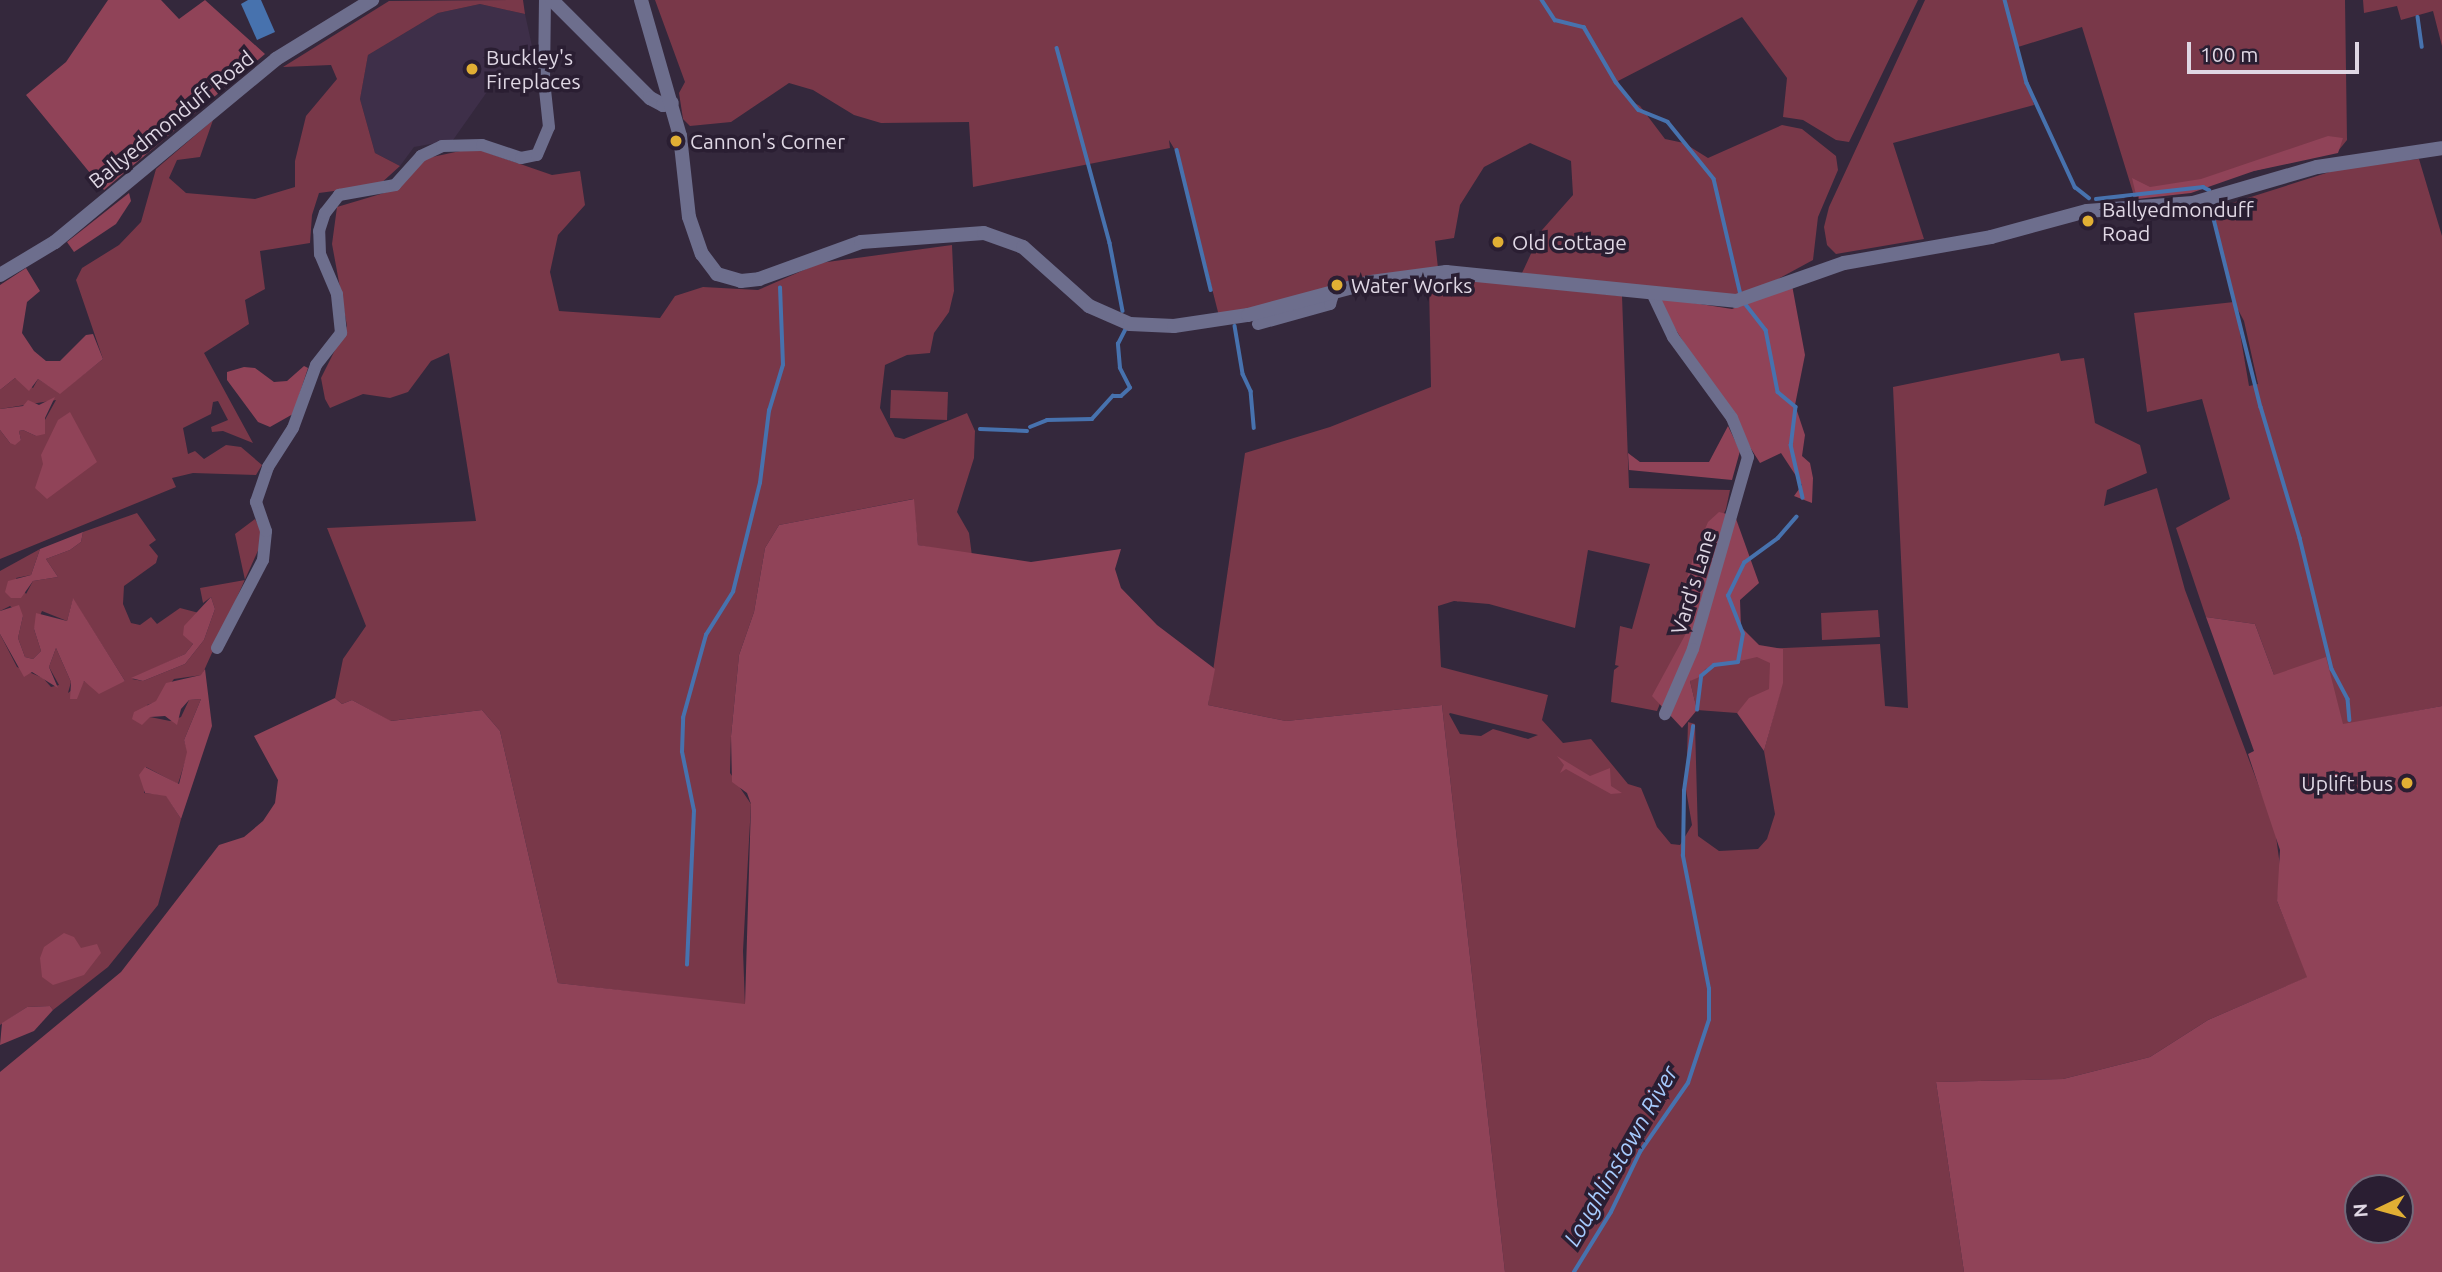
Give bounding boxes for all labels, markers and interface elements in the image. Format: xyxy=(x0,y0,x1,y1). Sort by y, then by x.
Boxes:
scale bar xyxy=(2190,28,2362,72)
text: 100 m xyxy=(2200,42,2258,66)
place label: Buckley's Fireplaces xyxy=(486,44,581,94)
street label: Ballyedmonduff Road xyxy=(83,45,259,193)
marker: Buckley's Fireplaces xyxy=(464,61,480,77)
place label: Cannon's Corner xyxy=(690,128,845,154)
marker: Cannon's Corner xyxy=(668,133,684,149)
place label: Ballyedmonduff Road xyxy=(2102,196,2254,246)
marker: Ballyedmonduff Road xyxy=(2080,213,2096,229)
place label: Old Cottage xyxy=(1512,229,1627,255)
marker: Old Cottage xyxy=(1490,234,1506,250)
place label: Water Works xyxy=(1351,272,1472,298)
marker: Water Works xyxy=(1329,277,1345,293)
street label: Vard's Lane xyxy=(1665,527,1721,637)
place label: Uplift bus xyxy=(2301,770,2393,796)
marker: Uplift bus xyxy=(2399,775,2415,791)
water label: Loughlinstown River xyxy=(1558,1061,1684,1251)
north arrow xyxy=(2344,1174,2414,1244)
text: N xyxy=(2348,1203,2372,1219)

